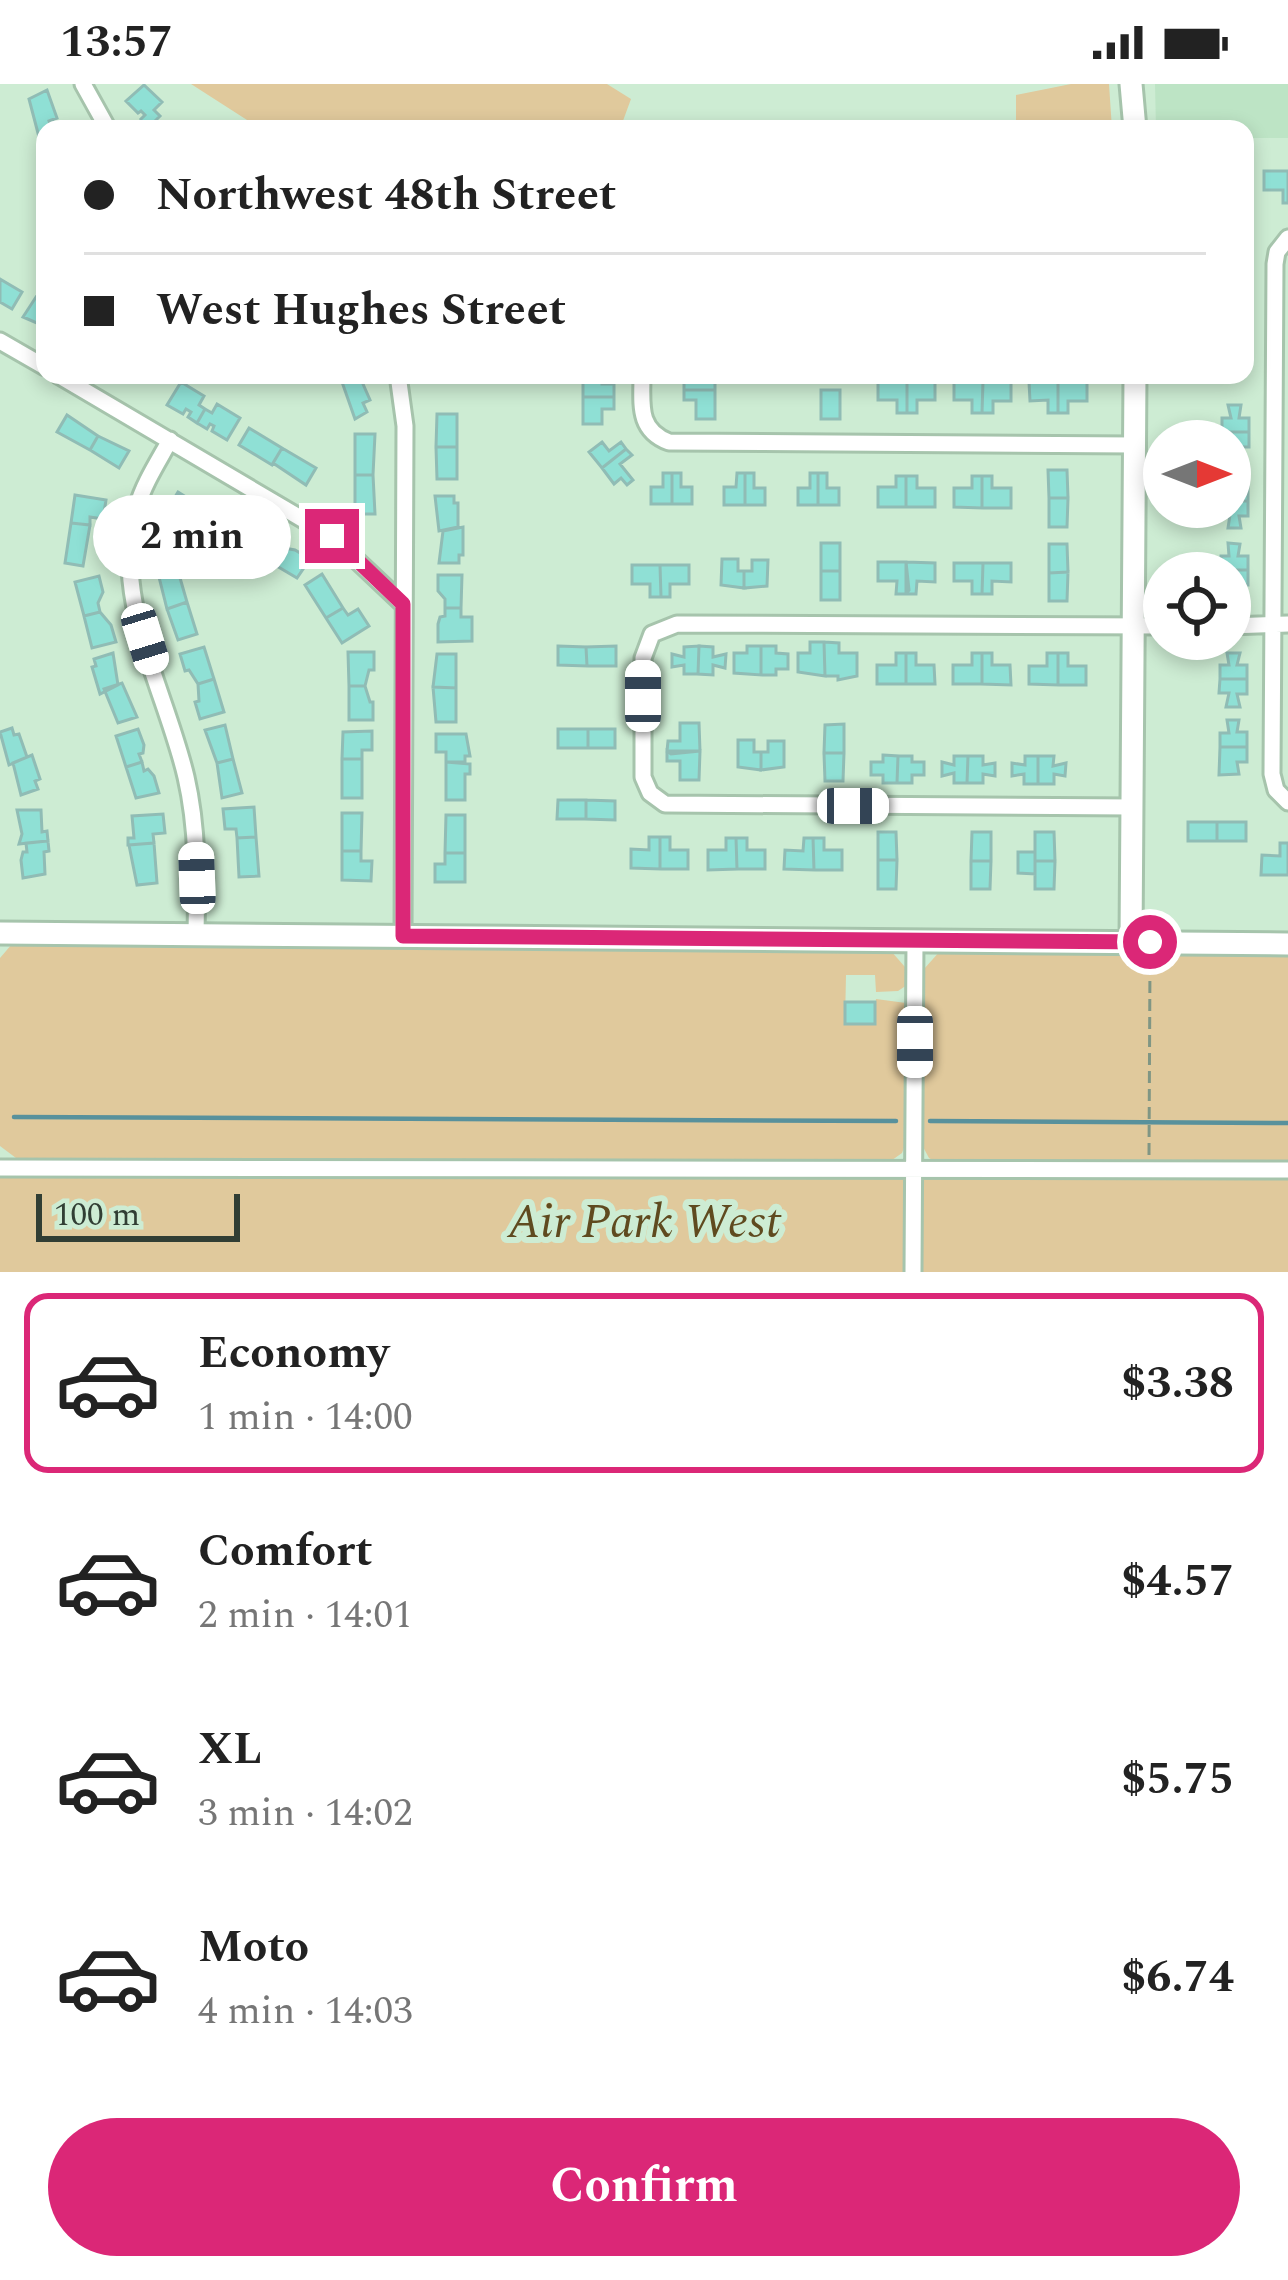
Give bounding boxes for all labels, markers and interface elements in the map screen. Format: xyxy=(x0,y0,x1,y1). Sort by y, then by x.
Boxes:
text: 13:57 xyxy=(60,8,173,77)
text: Northwest 48th Street xyxy=(156,161,616,230)
text: West Hughes Street xyxy=(156,276,566,345)
north arrow xyxy=(1143,420,1251,528)
map controls xyxy=(1143,420,1251,660)
callout: 2 min xyxy=(92,494,290,578)
text: 2 min xyxy=(140,507,244,566)
route end xyxy=(305,509,359,563)
button: locate xyxy=(1143,552,1251,660)
car xyxy=(117,599,173,679)
car xyxy=(625,660,661,732)
car xyxy=(817,788,889,824)
car xyxy=(178,841,216,915)
route start xyxy=(1123,915,1177,969)
car xyxy=(897,1006,933,1078)
park label: Air Park West xyxy=(506,1186,782,1259)
scale bar xyxy=(36,1188,240,1241)
text: 100 m xyxy=(54,1190,140,1240)
text: Economy xyxy=(198,1319,389,1388)
icon: car xyxy=(54,1329,162,1437)
text: $3.38 xyxy=(1121,1349,1234,1418)
text: 1 min · 14:00 xyxy=(198,1388,413,1447)
text: Comfort xyxy=(198,1517,373,1586)
icon: car xyxy=(54,1527,162,1635)
text: $4.57 xyxy=(1121,1547,1234,1616)
text: 2 min · 14:01 xyxy=(198,1586,413,1645)
text: XL xyxy=(198,1715,262,1784)
icon: car xyxy=(54,1725,162,1833)
text: $5.75 xyxy=(1121,1745,1234,1814)
text: 3 min · 14:02 xyxy=(198,1784,413,1843)
text: Moto xyxy=(198,1913,309,1982)
icon: car xyxy=(54,1923,162,2031)
text: $6.74 xyxy=(1121,1943,1234,2012)
text: 4 min · 14:03 xyxy=(198,1982,413,2041)
button: Confirm xyxy=(48,2118,1240,2256)

